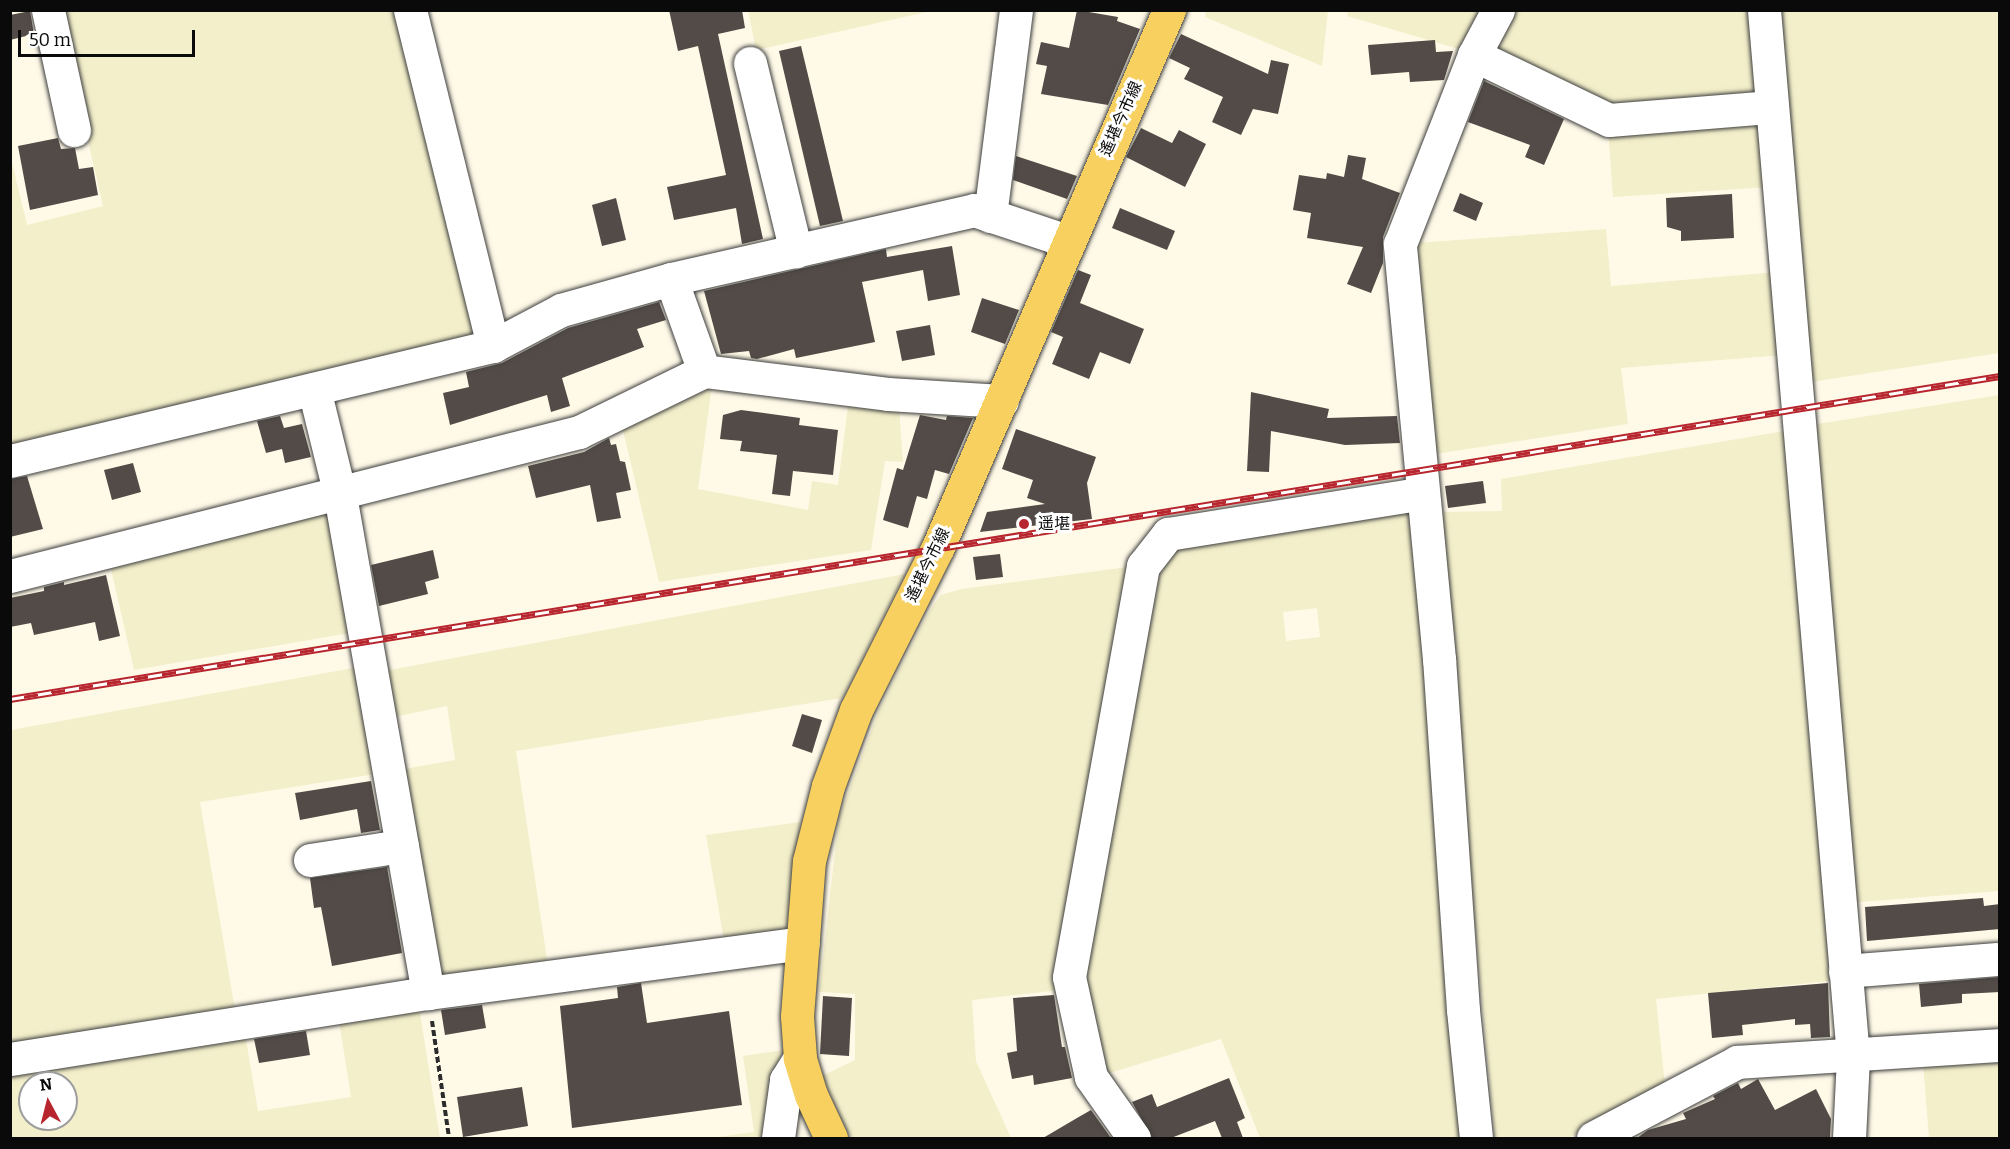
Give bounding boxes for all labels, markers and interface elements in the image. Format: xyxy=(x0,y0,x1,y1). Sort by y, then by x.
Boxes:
scale bar xyxy=(21,18,198,56)
text: 50 m xyxy=(29,29,71,51)
street label: 遙堪今市線 xyxy=(1096,79,1146,159)
place label: 遥堪 xyxy=(1038,514,1070,534)
marker: 遥堪 xyxy=(1015,515,1033,533)
street label: 遙堪今市線 xyxy=(902,525,954,605)
north arrow xyxy=(18,1071,78,1131)
text: N xyxy=(39,1074,53,1095)

